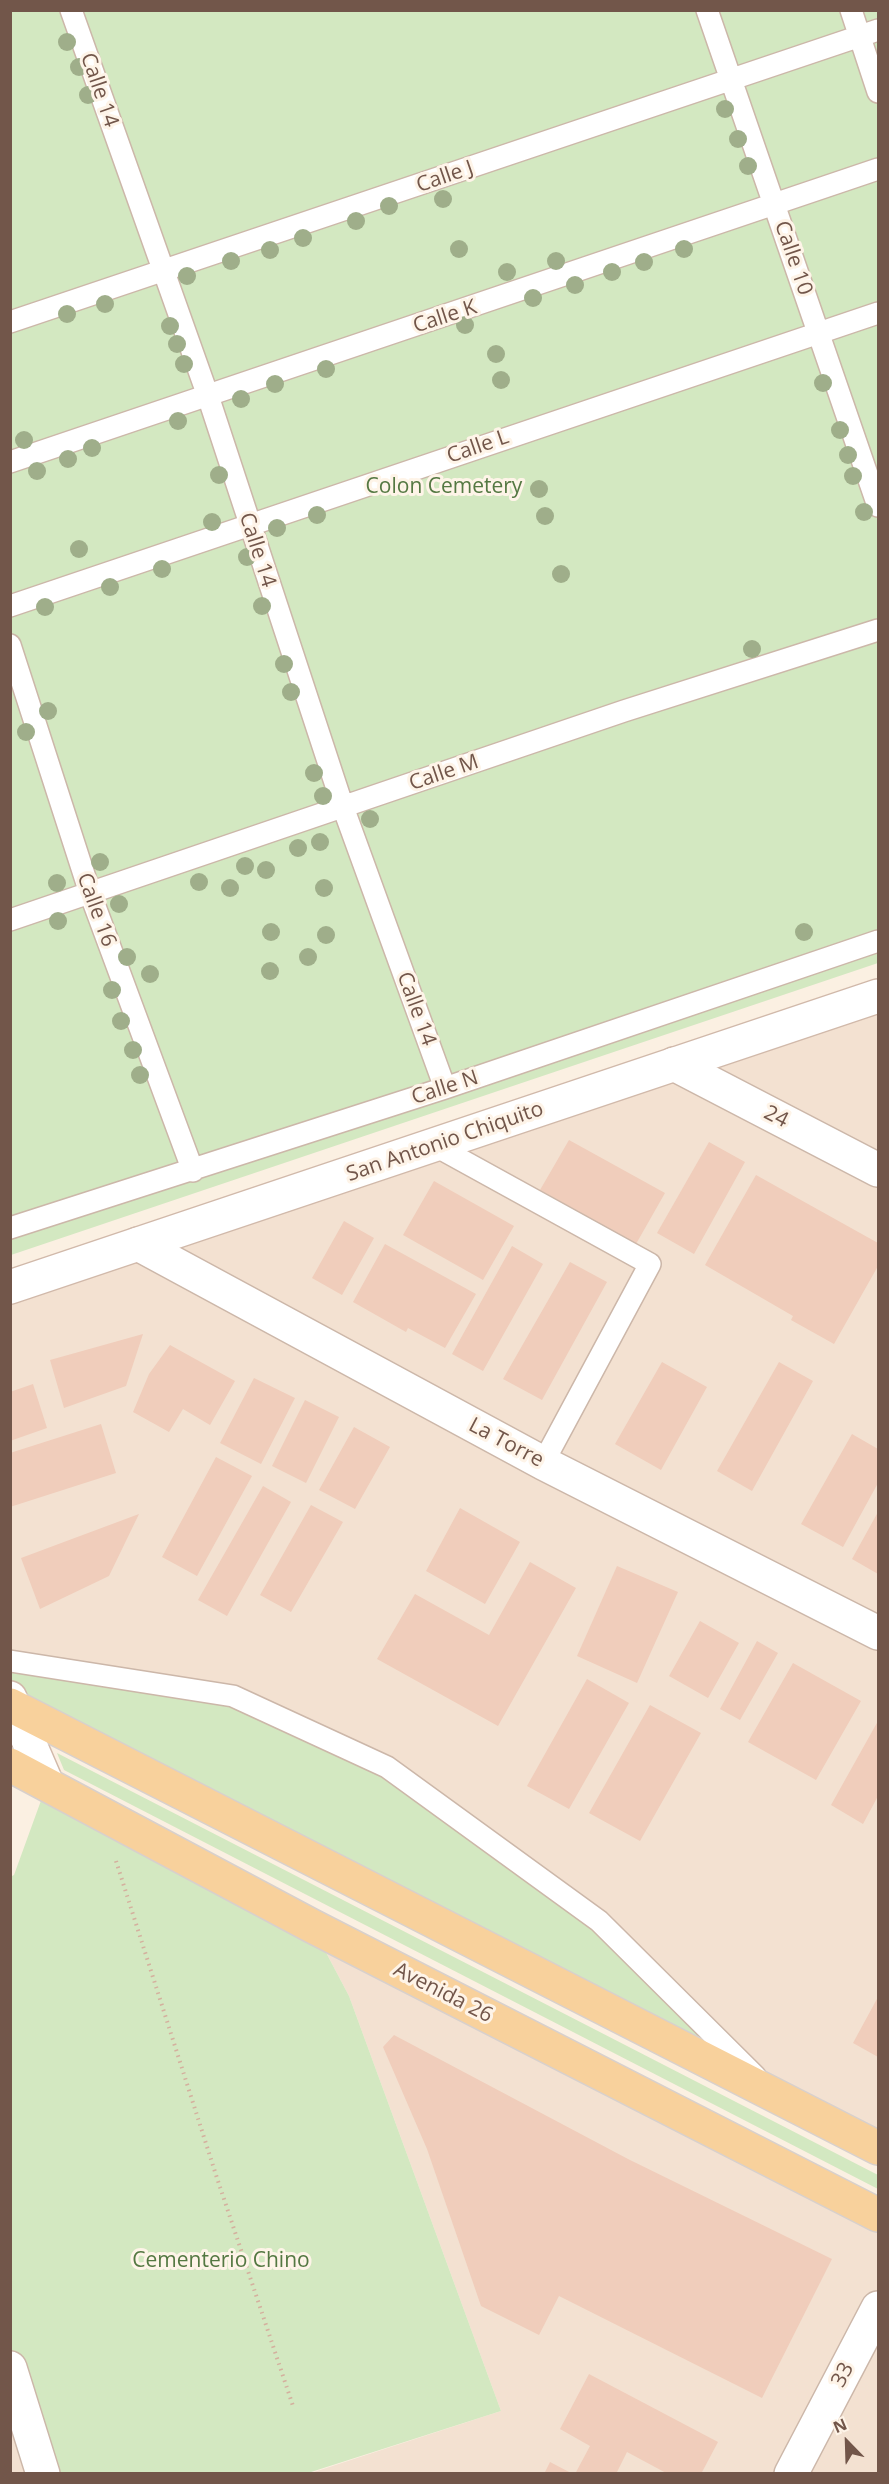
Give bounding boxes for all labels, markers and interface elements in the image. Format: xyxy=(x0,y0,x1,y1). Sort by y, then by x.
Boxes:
street label: Calle 14 xyxy=(75,50,123,130)
street label: Calle J xyxy=(413,156,477,198)
street label: Calle 10 xyxy=(769,218,817,298)
street label: Calle K xyxy=(410,295,480,339)
street label: Calle L xyxy=(444,425,512,469)
park label: Colon Cemetery xyxy=(366,474,522,500)
street label: Calle 14 xyxy=(233,510,281,590)
street label: Calle M xyxy=(406,749,482,797)
street label: Calle 16 xyxy=(71,870,121,950)
street label: Calle 14 xyxy=(391,969,441,1049)
street label: Calle N xyxy=(409,1065,481,1111)
street label: San Antonio Chiquito xyxy=(343,1096,547,1188)
street label: 24 xyxy=(760,1100,792,1134)
street label: La Torre xyxy=(464,1413,548,1473)
street label: Avenida 26 xyxy=(389,1957,497,2029)
park label: Cementerio Chino xyxy=(132,2248,310,2274)
street label: 33 xyxy=(826,2358,860,2392)
north arrow xyxy=(817,2412,877,2472)
text: N xyxy=(830,2413,850,2438)

